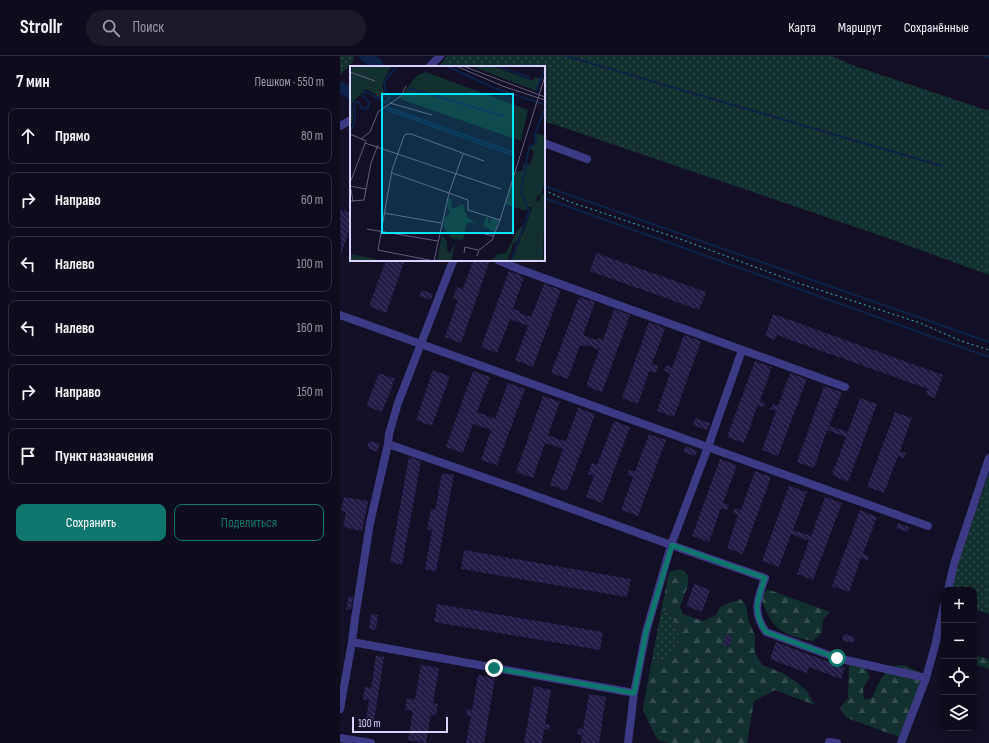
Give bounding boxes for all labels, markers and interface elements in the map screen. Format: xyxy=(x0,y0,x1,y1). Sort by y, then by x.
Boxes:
search box xyxy=(86,10,366,46)
text: Strollr xyxy=(20,16,62,39)
icon: search xyxy=(100,17,122,39)
text: Поиск xyxy=(132,18,164,37)
text: Карта xyxy=(788,19,816,36)
text: Маршрут xyxy=(838,19,882,36)
text: Сохранённые xyxy=(904,19,969,36)
inset map xyxy=(350,66,545,261)
text: 7 мин xyxy=(16,72,50,92)
text: Пешком · 550 m xyxy=(254,74,324,90)
icon: ahead xyxy=(17,125,39,147)
text: Прямо xyxy=(55,127,90,146)
text: 80 m xyxy=(301,128,323,144)
icon: right xyxy=(17,189,39,211)
text: Направо xyxy=(55,191,101,210)
text: 60 m xyxy=(301,192,323,208)
icon: left xyxy=(17,253,39,275)
text: Налево xyxy=(55,255,95,274)
text: 100 m xyxy=(296,256,323,272)
icon: left xyxy=(17,317,39,339)
text: Налево xyxy=(55,319,95,338)
text: 160 m xyxy=(297,320,323,336)
icon: right xyxy=(17,381,39,403)
text: Направо xyxy=(55,383,101,402)
text: 150 m xyxy=(297,384,323,400)
icon: arrive xyxy=(17,445,39,467)
text: Пункт назначения xyxy=(55,447,153,466)
button: Сохранить xyxy=(16,504,166,541)
button: Поделиться xyxy=(174,504,324,541)
map controls xyxy=(941,587,977,731)
button: + xyxy=(941,587,977,623)
button: − xyxy=(941,623,977,659)
route start xyxy=(828,649,846,667)
route end xyxy=(485,659,503,677)
button: locate xyxy=(941,659,977,695)
button: layers xyxy=(941,695,977,731)
scale bar xyxy=(352,715,448,734)
text: 100 m xyxy=(358,717,380,730)

